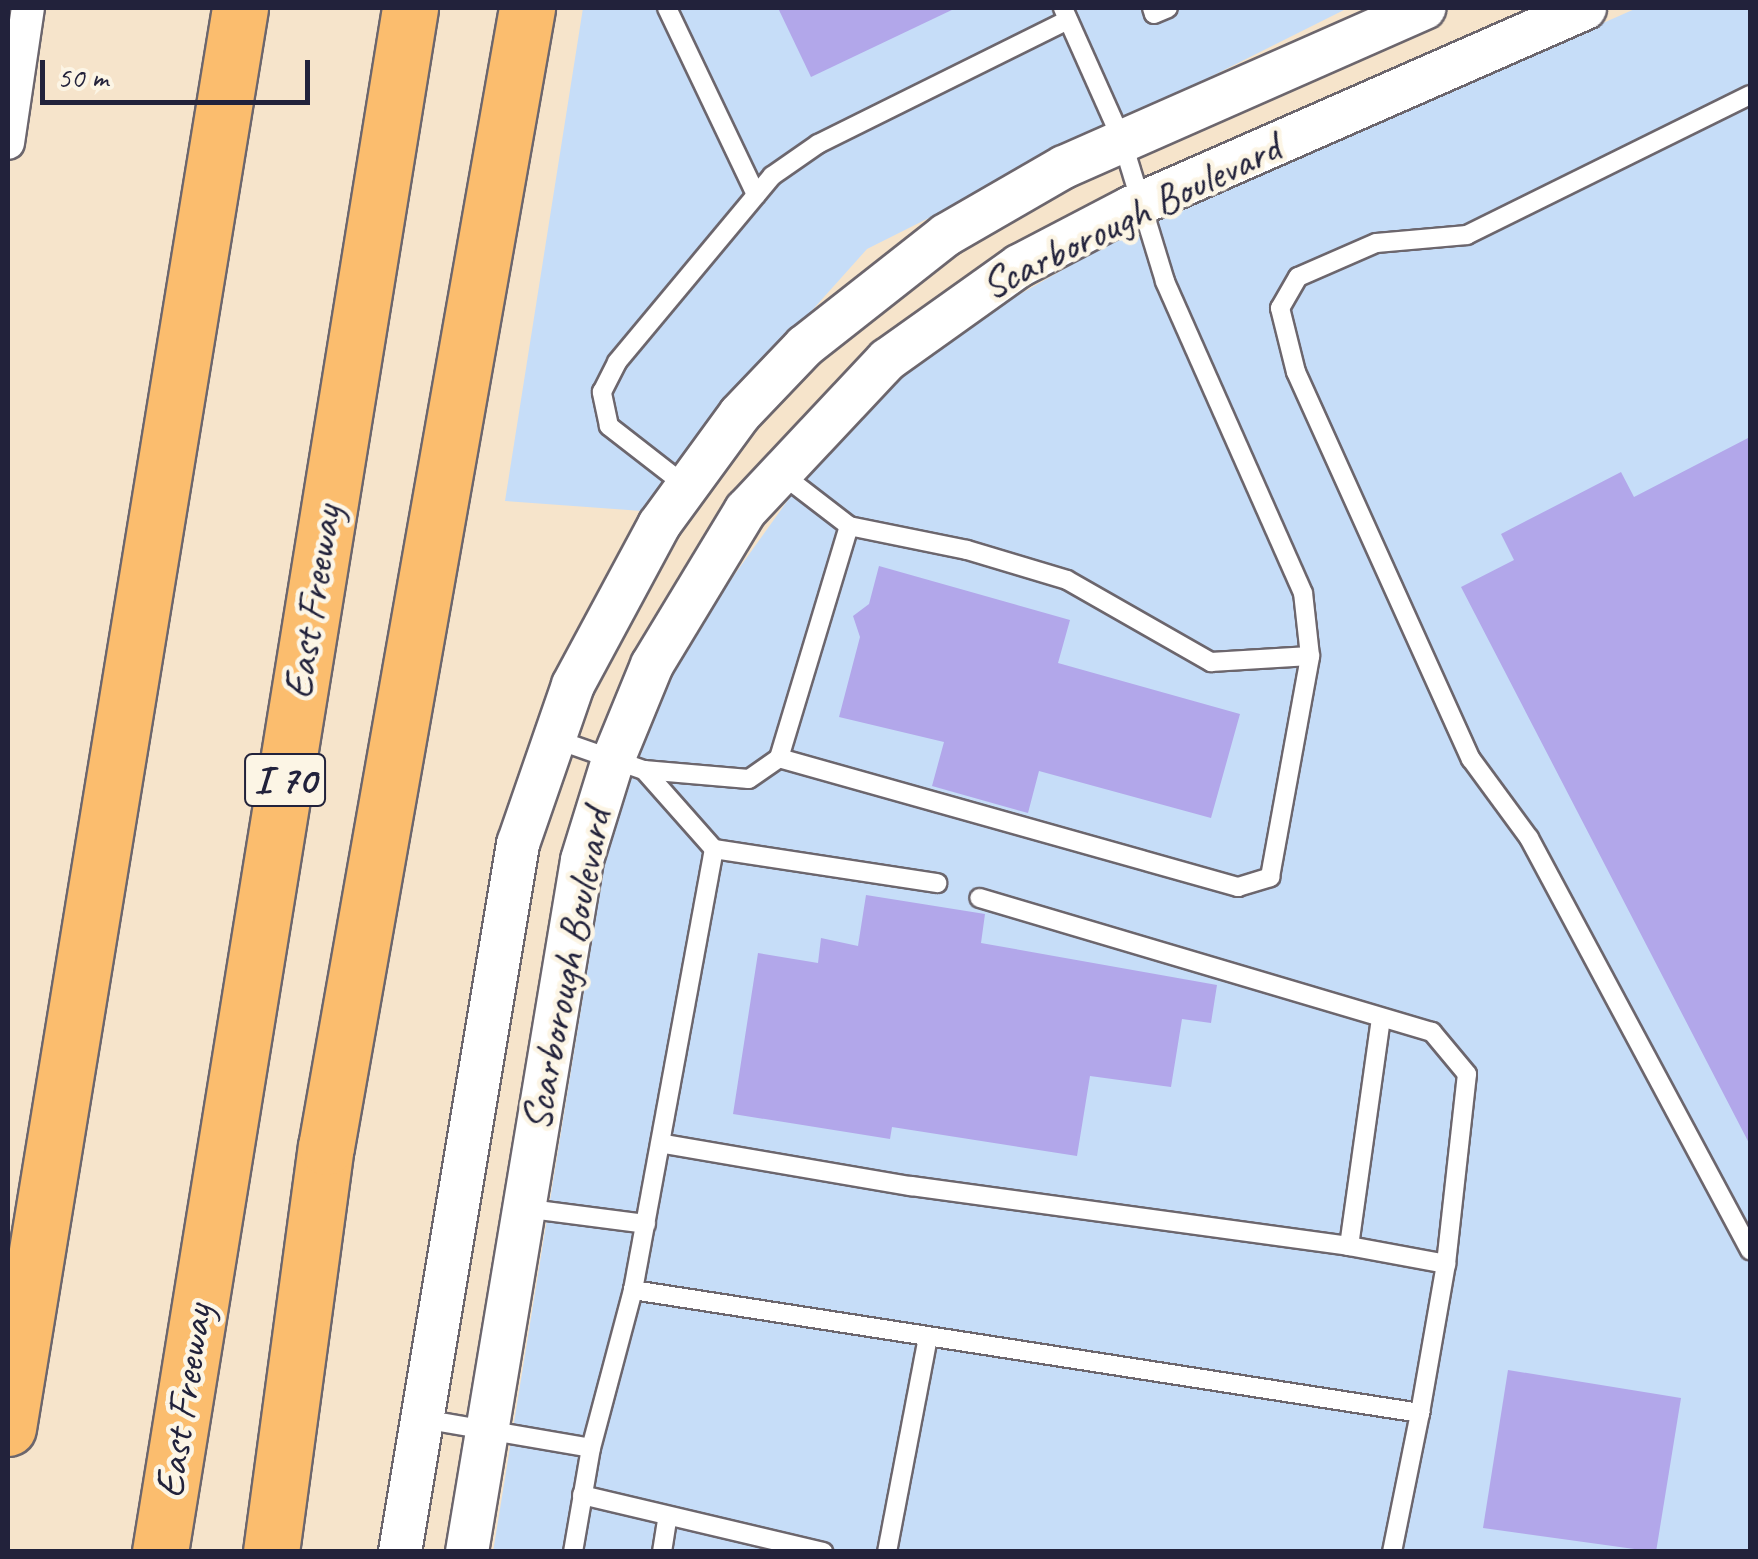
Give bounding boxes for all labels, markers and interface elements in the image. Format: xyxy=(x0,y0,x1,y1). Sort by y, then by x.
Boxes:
scale bar xyxy=(45,40,315,102)
text: 50 m xyxy=(57,58,108,96)
street label: Scarborough Boulevard xyxy=(973,123,1289,311)
street label: East Freeway xyxy=(273,503,353,701)
road number: I 70 xyxy=(242,745,328,815)
street label: Scarborough Boulevard xyxy=(511,804,623,1136)
street label: East Freeway xyxy=(144,1302,224,1500)

